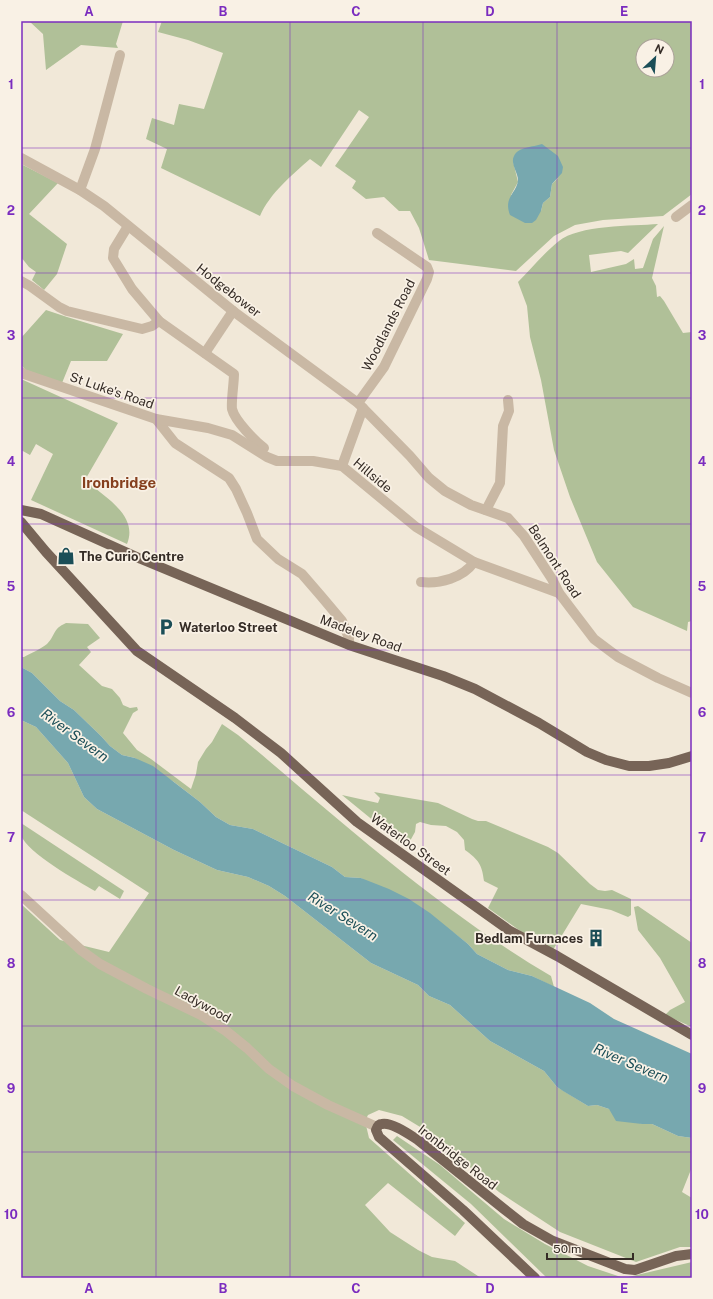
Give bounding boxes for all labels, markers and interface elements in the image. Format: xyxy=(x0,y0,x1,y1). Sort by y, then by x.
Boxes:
text: A xyxy=(84,4,94,19)
text: B xyxy=(219,4,228,19)
text: C xyxy=(351,4,361,19)
text: D xyxy=(485,4,495,19)
text: E xyxy=(620,4,628,19)
north arrow xyxy=(635,38,675,78)
text: N xyxy=(653,42,666,56)
text: 1 xyxy=(8,77,14,92)
text: 1 xyxy=(699,77,705,92)
text: 2 xyxy=(7,203,15,218)
text: 2 xyxy=(698,203,706,218)
street label: Hodgebower xyxy=(193,261,264,320)
street label: Woodlands Road xyxy=(359,277,418,374)
text: 3 xyxy=(7,328,16,343)
text: 3 xyxy=(698,328,707,343)
street label: St Luke's Road xyxy=(68,369,156,412)
text: 4 xyxy=(7,454,16,469)
text: 4 xyxy=(698,454,707,469)
street label: Hillside xyxy=(350,455,395,496)
district label: Ironbridge xyxy=(82,474,156,491)
street label: Belmont Road xyxy=(525,522,584,601)
shop icon: The Curio Centre xyxy=(56,546,76,566)
place label: The Curio Centre xyxy=(79,549,184,564)
text: 5 xyxy=(7,579,16,594)
text: 5 xyxy=(698,579,707,594)
street label: Madeley Road xyxy=(318,612,404,655)
parking icon: Waterloo Street xyxy=(156,617,176,637)
place label: Waterloo Street xyxy=(179,620,278,635)
text: 6 xyxy=(7,705,16,720)
water label: River Severn xyxy=(38,705,112,765)
text: 6 xyxy=(698,705,707,720)
street label: Waterloo Street xyxy=(368,810,454,879)
text: 7 xyxy=(7,830,15,845)
text: 7 xyxy=(698,830,706,845)
water label: River Severn xyxy=(305,888,381,944)
building icon: Bedlam Furnaces xyxy=(586,928,606,948)
place label: Bedlam Furnaces xyxy=(475,931,583,946)
text: 8 xyxy=(7,956,16,971)
text: 8 xyxy=(698,956,707,971)
street label: Ladywood xyxy=(172,983,233,1026)
water label: River Severn xyxy=(591,1040,671,1086)
text: 9 xyxy=(7,1081,15,1096)
text: 9 xyxy=(698,1081,706,1096)
street label: Ironbridge Road xyxy=(415,1122,500,1193)
text: 10 xyxy=(4,1207,18,1222)
text: 10 xyxy=(695,1207,709,1222)
scale bar xyxy=(547,1235,633,1261)
text: 50 m xyxy=(553,1242,581,1256)
text: A xyxy=(84,1281,94,1296)
text: B xyxy=(219,1281,228,1296)
text: C xyxy=(351,1281,361,1296)
text: D xyxy=(485,1281,495,1296)
text: E xyxy=(620,1281,628,1296)

